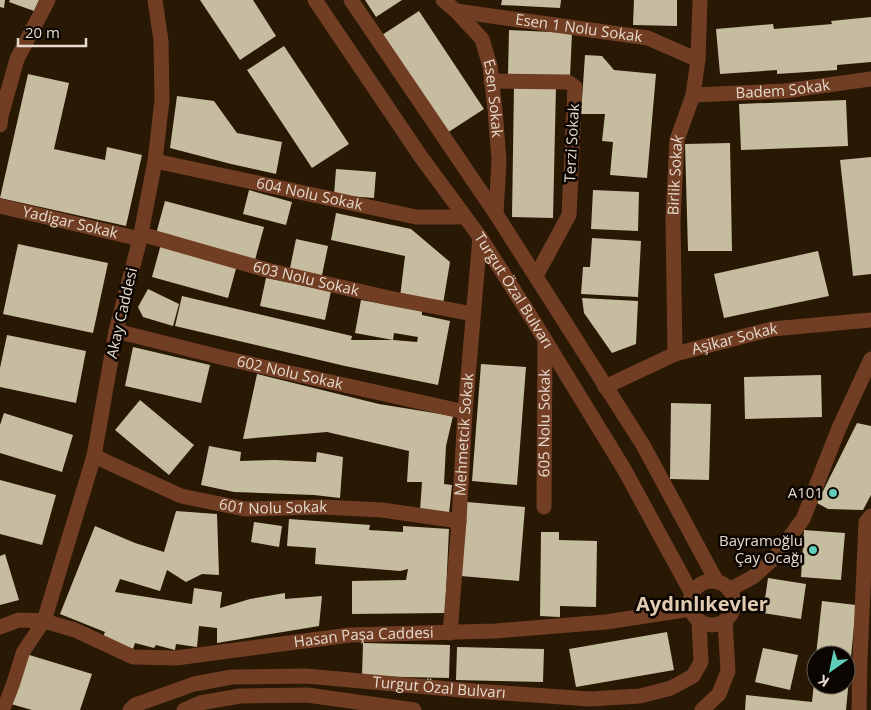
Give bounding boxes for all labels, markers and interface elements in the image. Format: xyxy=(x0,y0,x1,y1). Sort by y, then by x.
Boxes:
street label: Esen 1 Nolu Sokak xyxy=(514,8,644,46)
scale bar xyxy=(18,15,85,47)
text: 20 m xyxy=(25,22,60,42)
street label: Esen Sokak xyxy=(479,57,508,138)
street label: Badem Sokak xyxy=(735,74,831,102)
street label: Terzi Sokak xyxy=(559,103,583,183)
street label: Birlik Sokak xyxy=(662,131,687,216)
street label: 604 Nolu Sokak xyxy=(255,172,365,214)
street label: Yadigar Sokak xyxy=(20,201,120,243)
street label: Turgut Özal Bulvarı xyxy=(470,228,559,352)
street label: 603 Nolu Sokak xyxy=(251,256,361,300)
street label: Akay Caddesi xyxy=(101,265,141,360)
street label: Aşikar Sokak xyxy=(689,318,778,358)
street label: 602 Nolu Sokak xyxy=(235,350,345,393)
street label: 605 Nolu Sokak xyxy=(533,369,554,477)
street label: Mehmetcik Sokak xyxy=(449,372,477,496)
place label: A101 xyxy=(788,482,823,502)
marker: A101 xyxy=(827,487,839,499)
street label: 601 Nolu Sokak xyxy=(218,493,328,518)
place label: Bayramoğlu Çay Ocağı xyxy=(719,530,803,567)
marker: Bayramoğlu Çay Ocağı xyxy=(807,544,819,556)
district label: Aydınlıkevler xyxy=(636,590,768,617)
street label: Hasan Paşa Caddesi xyxy=(292,622,434,651)
north arrow xyxy=(806,645,856,695)
text: K xyxy=(814,670,833,692)
street label: Turgut Özal Bulvarı xyxy=(372,671,506,702)

